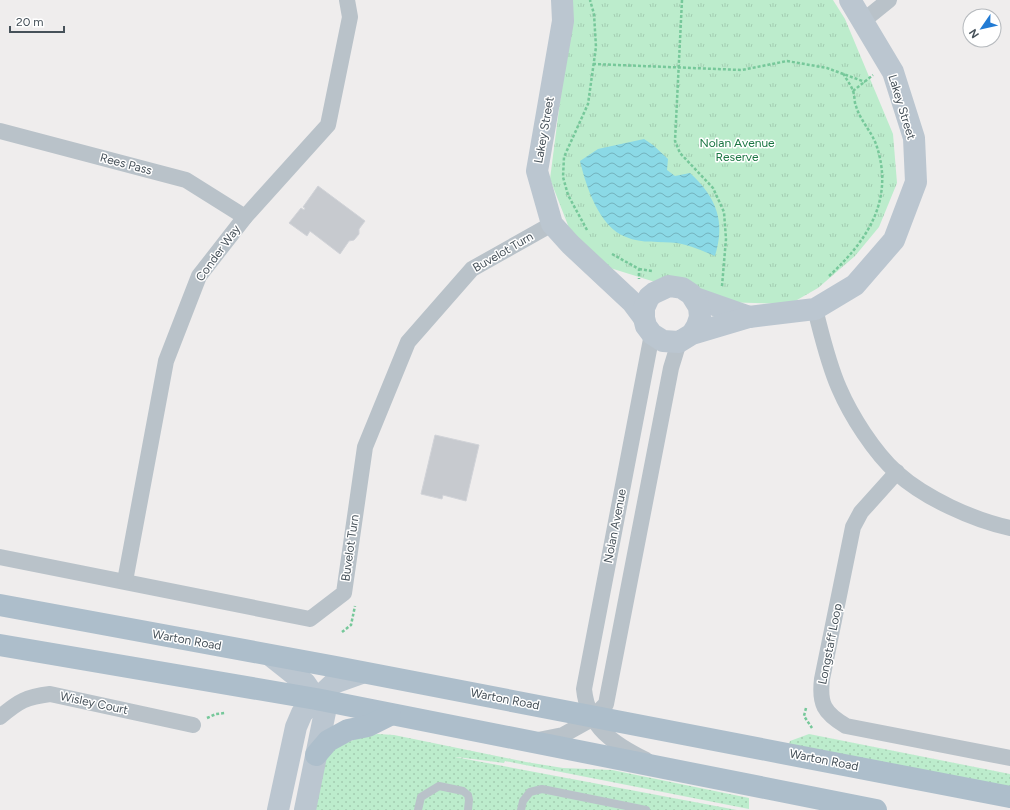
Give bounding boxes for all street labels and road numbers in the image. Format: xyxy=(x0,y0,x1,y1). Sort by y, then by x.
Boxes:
street label: Lakey Street xyxy=(885,73,919,142)
street label: Lakey Street xyxy=(531,95,557,164)
street label: Rees Pass xyxy=(98,150,154,178)
street label: Conder Way xyxy=(193,222,244,284)
street label: Buvelot Turn xyxy=(470,229,536,275)
street label: Nolan Avenue xyxy=(601,487,629,564)
street label: Buvelot Turn xyxy=(338,513,362,582)
street label: Longstaff Loop xyxy=(815,602,845,686)
street label: Warton Road xyxy=(151,627,223,653)
street label: Warton Road xyxy=(469,685,541,713)
street label: Wisley Court xyxy=(59,689,130,717)
street label: Warton Road xyxy=(788,746,860,774)

